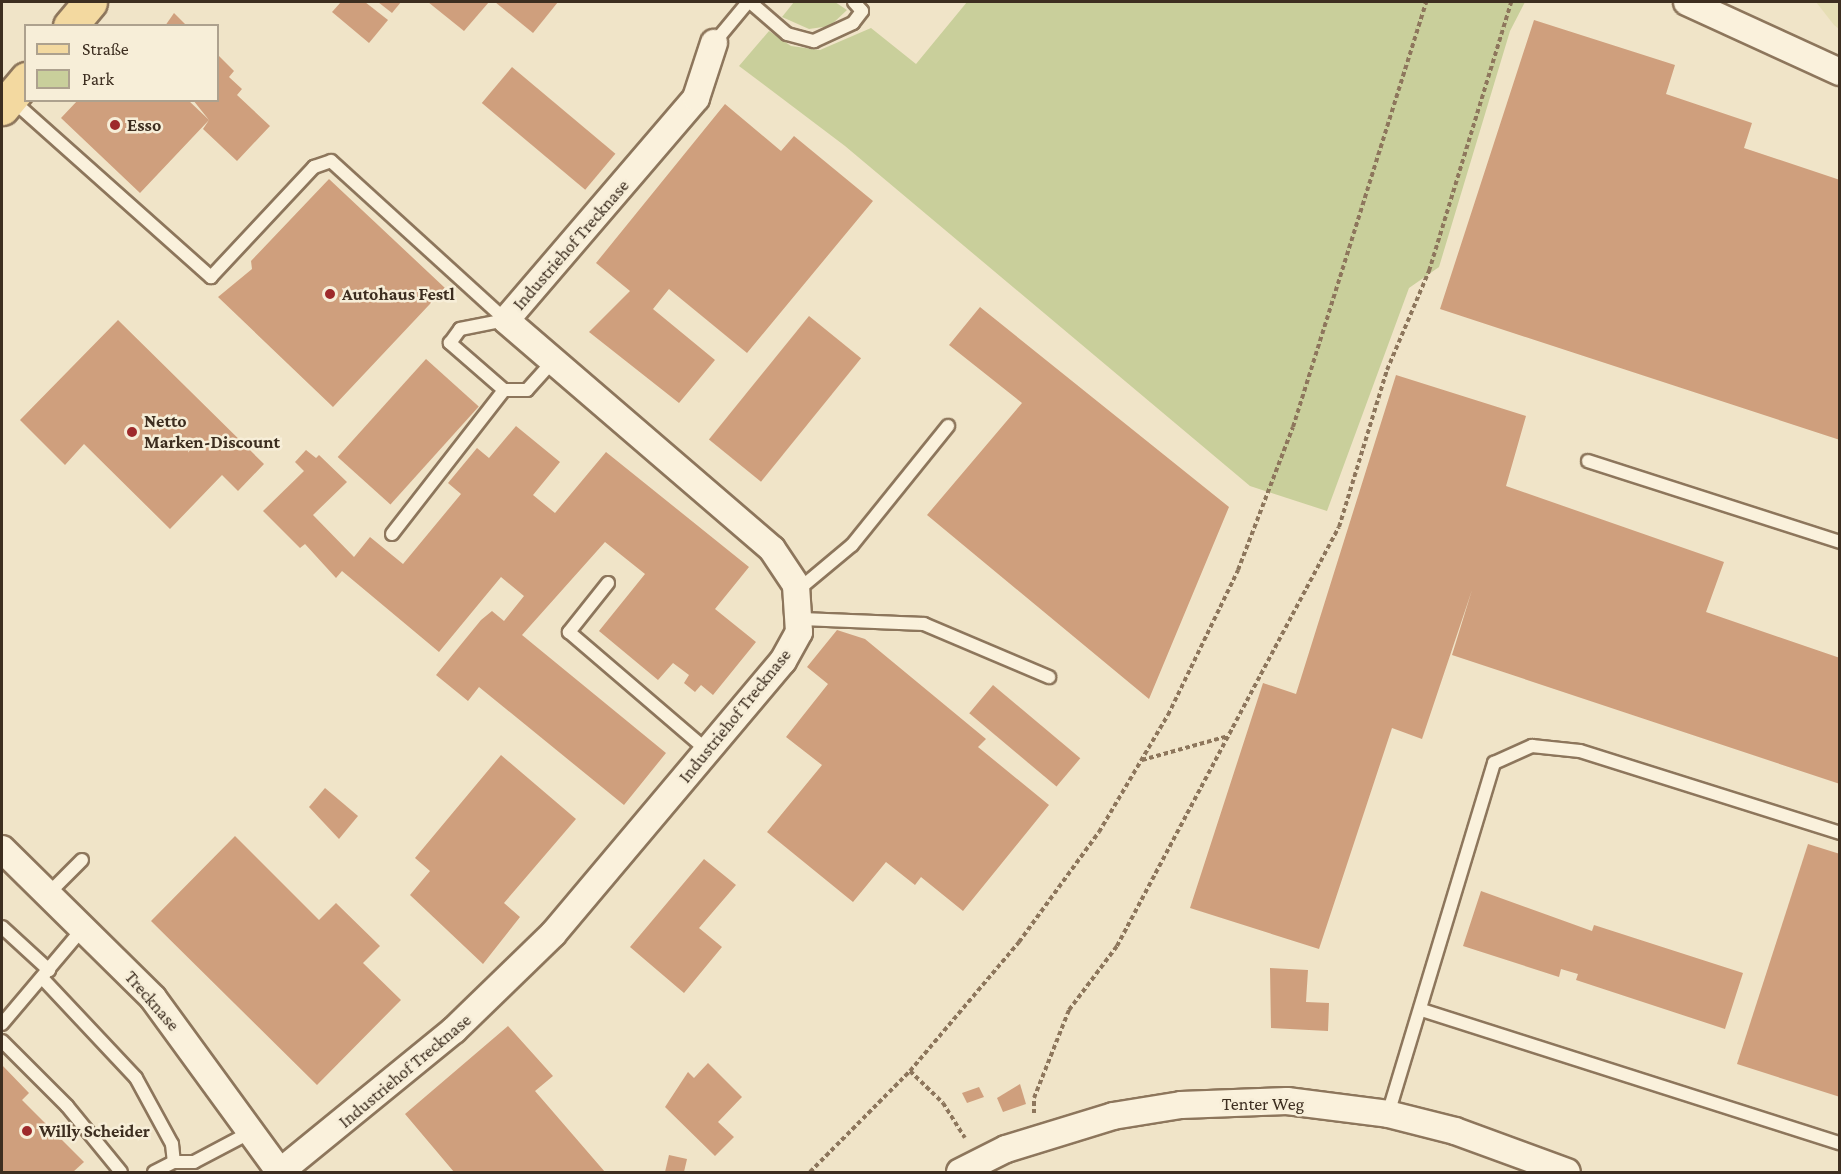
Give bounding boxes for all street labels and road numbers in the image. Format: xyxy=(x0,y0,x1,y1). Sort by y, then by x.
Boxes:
street label: Industriehof Trecknase xyxy=(508,175,634,315)
street label: Industriehof Trecknase xyxy=(674,645,796,787)
street label: Trecknase xyxy=(120,966,184,1036)
street label: Industriehof Trecknase xyxy=(334,1009,476,1133)
street label: Tenter Weg xyxy=(1222,1093,1304,1115)

